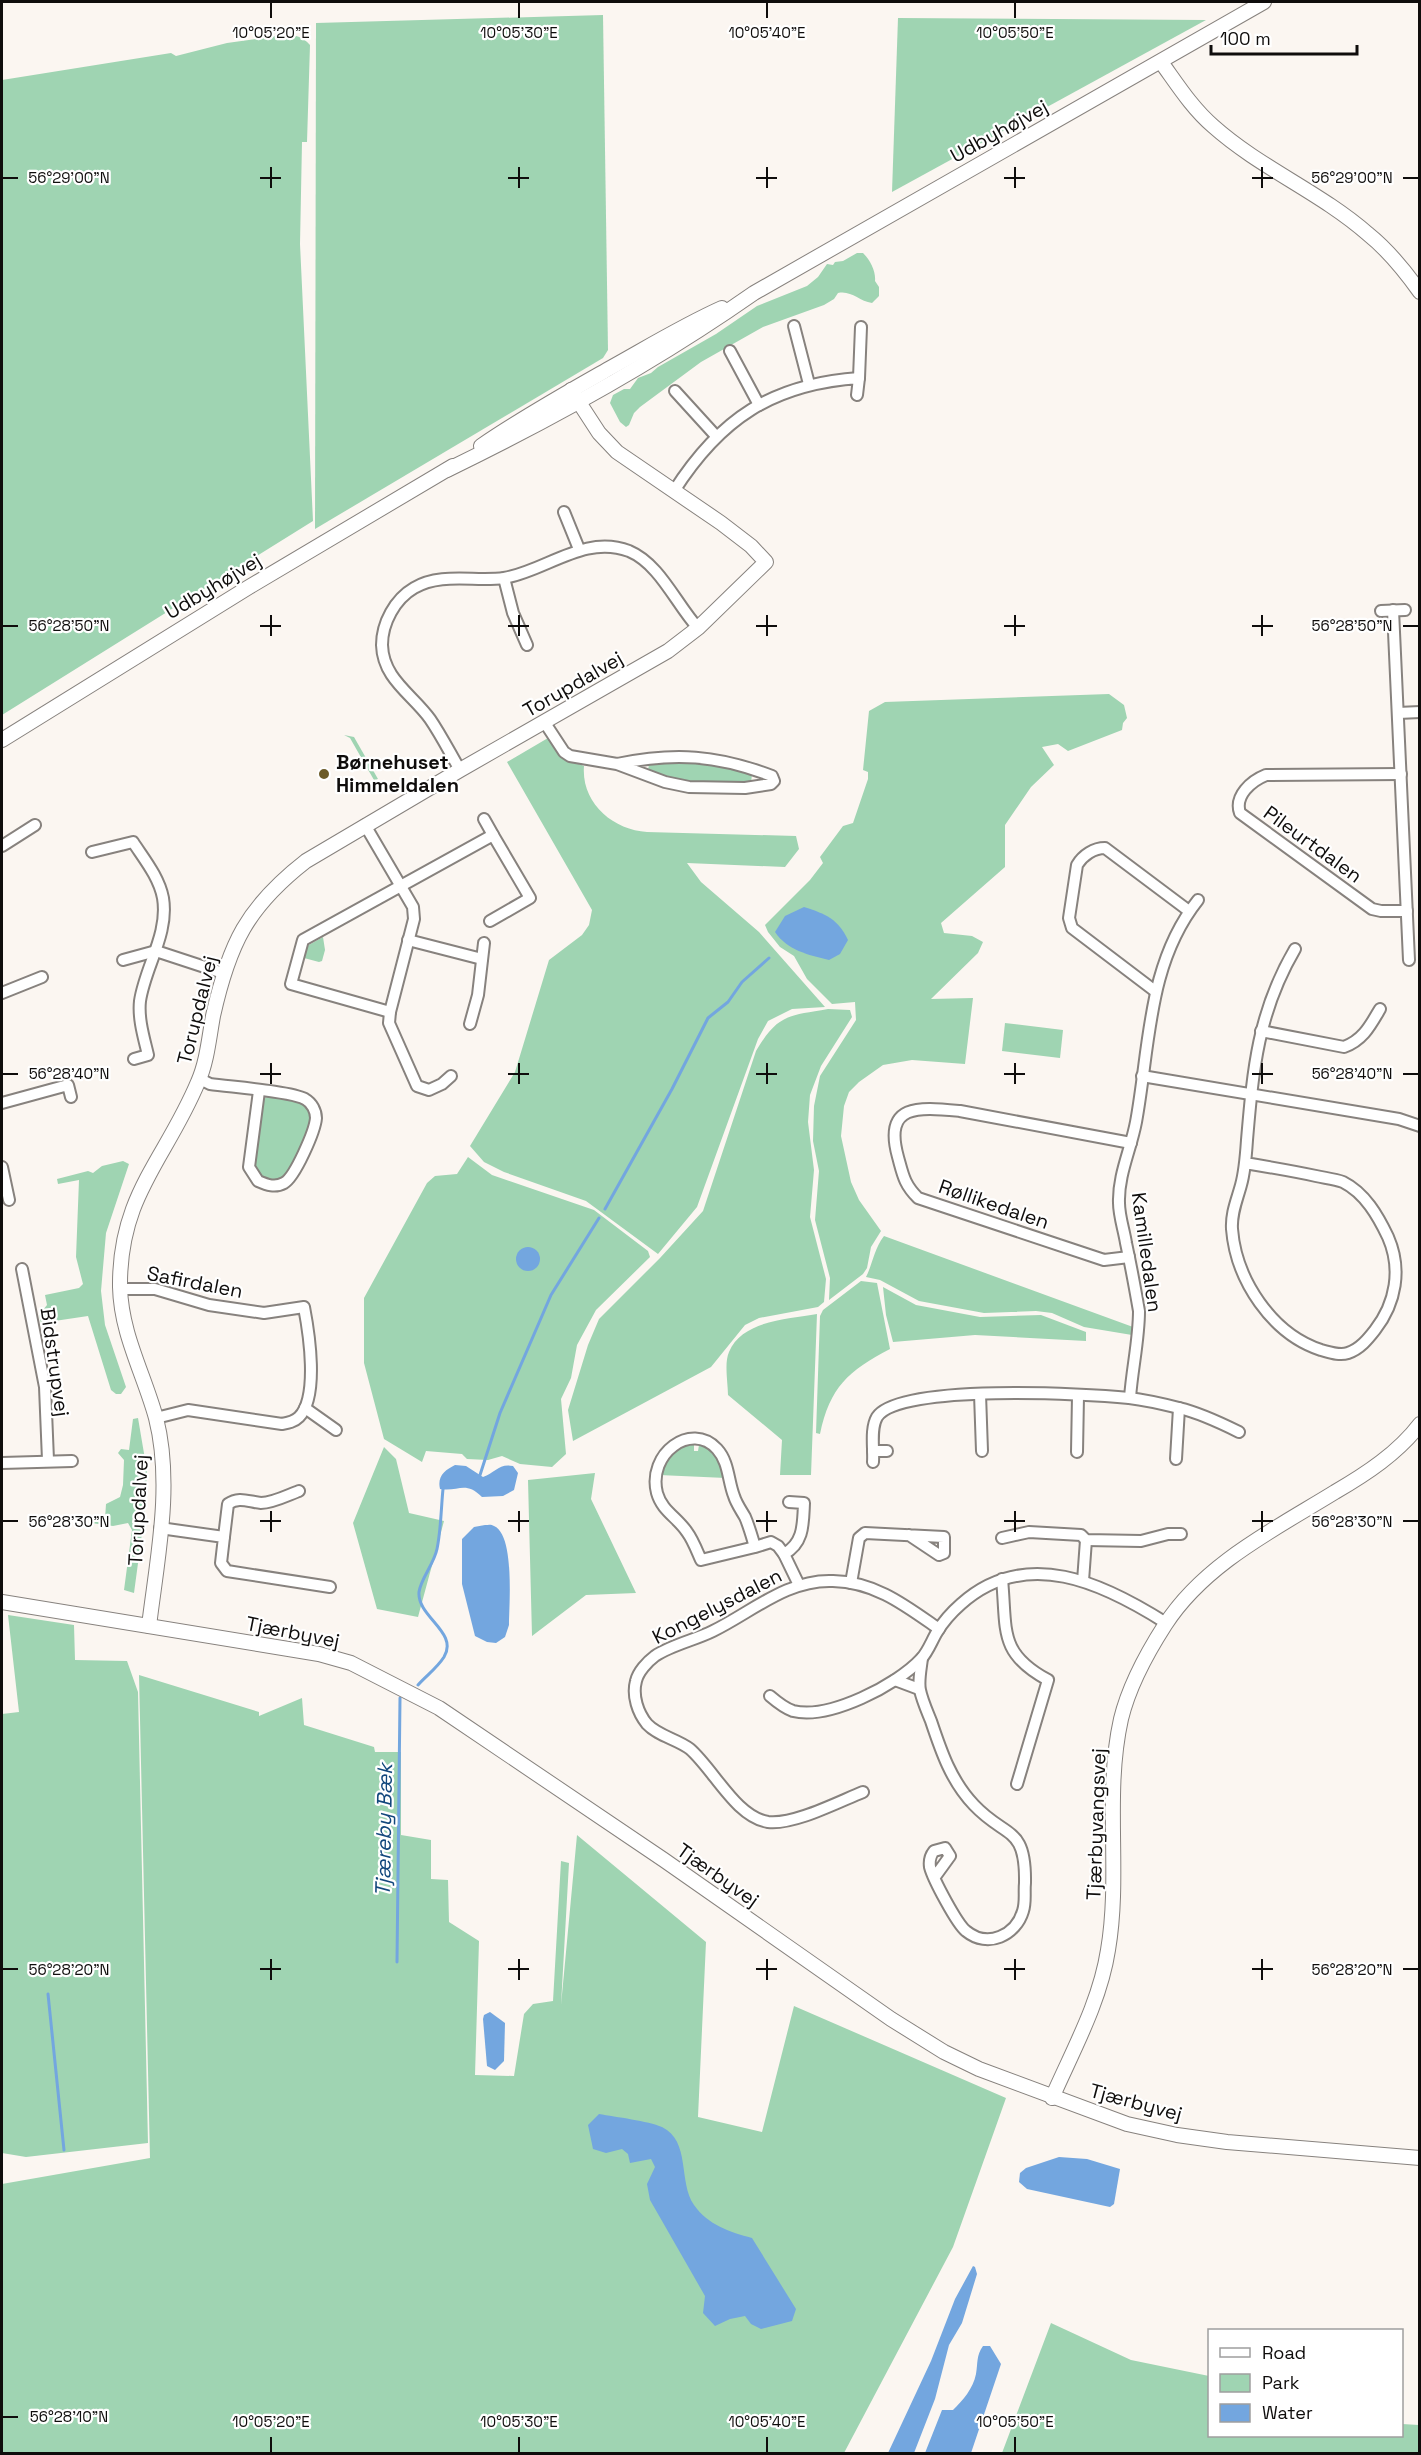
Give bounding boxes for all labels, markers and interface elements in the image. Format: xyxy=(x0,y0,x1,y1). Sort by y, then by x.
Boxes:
scale bar xyxy=(1211,18,1356,56)
text: 10°05'20"E xyxy=(232,23,310,42)
text: 10°05'30"E xyxy=(480,23,558,42)
text: 10°05'40"E xyxy=(728,23,806,42)
text: 10°05'50"E xyxy=(976,23,1054,42)
text: 100 m xyxy=(1220,27,1271,50)
street label: Udbyhøjvej xyxy=(945,93,1053,169)
text: 56°29'00"N xyxy=(28,168,110,187)
text: 56°29'00"N xyxy=(1311,168,1393,187)
street label: Udbyhøjvej xyxy=(160,547,266,625)
text: 56°28'50"N xyxy=(29,616,109,635)
text: 56°28'50"N xyxy=(1312,616,1392,635)
street label: Torupdalvej xyxy=(518,645,628,723)
place label: Børnehuset Himmeldalen xyxy=(336,749,459,798)
marker: Børnehuset Himmeldalen xyxy=(317,767,331,781)
street label: Pileurtdalen xyxy=(1259,799,1367,889)
street label: Torupdalvej xyxy=(171,953,223,1067)
text: 56°28'40"N xyxy=(29,1064,109,1083)
text: 56°28'40"N xyxy=(1312,1064,1392,1083)
street label: Røllikedalen xyxy=(935,1173,1053,1235)
street label: Kamilledalen xyxy=(1126,1190,1168,1314)
street label: Safirdalen xyxy=(145,1260,245,1304)
street label: Bidstrupvej xyxy=(34,1306,76,1418)
street label: Torupdalvej xyxy=(122,1454,154,1566)
text: 56°28'30"N xyxy=(28,1512,110,1531)
text: 56°28'30"N xyxy=(1311,1512,1393,1531)
street label: Kongelysdalen xyxy=(648,1562,786,1650)
street label: Tjærbyvej xyxy=(244,1610,342,1654)
street label: Tjærbyvangsvej xyxy=(1080,1748,1112,1900)
water label: Tjæreby Bæk xyxy=(369,1761,398,1897)
street label: Tjærbyvej xyxy=(672,1837,764,1913)
text: 56°28'20"N xyxy=(28,1960,110,1979)
text: 56°28'20"N xyxy=(1311,1960,1393,1979)
street label: Tjærbyvej xyxy=(1087,2077,1185,2127)
legend xyxy=(1208,2329,1403,2437)
text: Road xyxy=(1262,2341,1306,2364)
text: Park xyxy=(1262,2371,1300,2394)
text: Water xyxy=(1262,2401,1313,2424)
text: 56°28'10"N xyxy=(30,2407,108,2426)
text: 10°05'20"E xyxy=(232,2412,310,2431)
text: 10°05'30"E xyxy=(480,2412,558,2431)
text: 10°05'40"E xyxy=(728,2412,806,2431)
text: 10°05'50"E xyxy=(976,2412,1054,2431)

